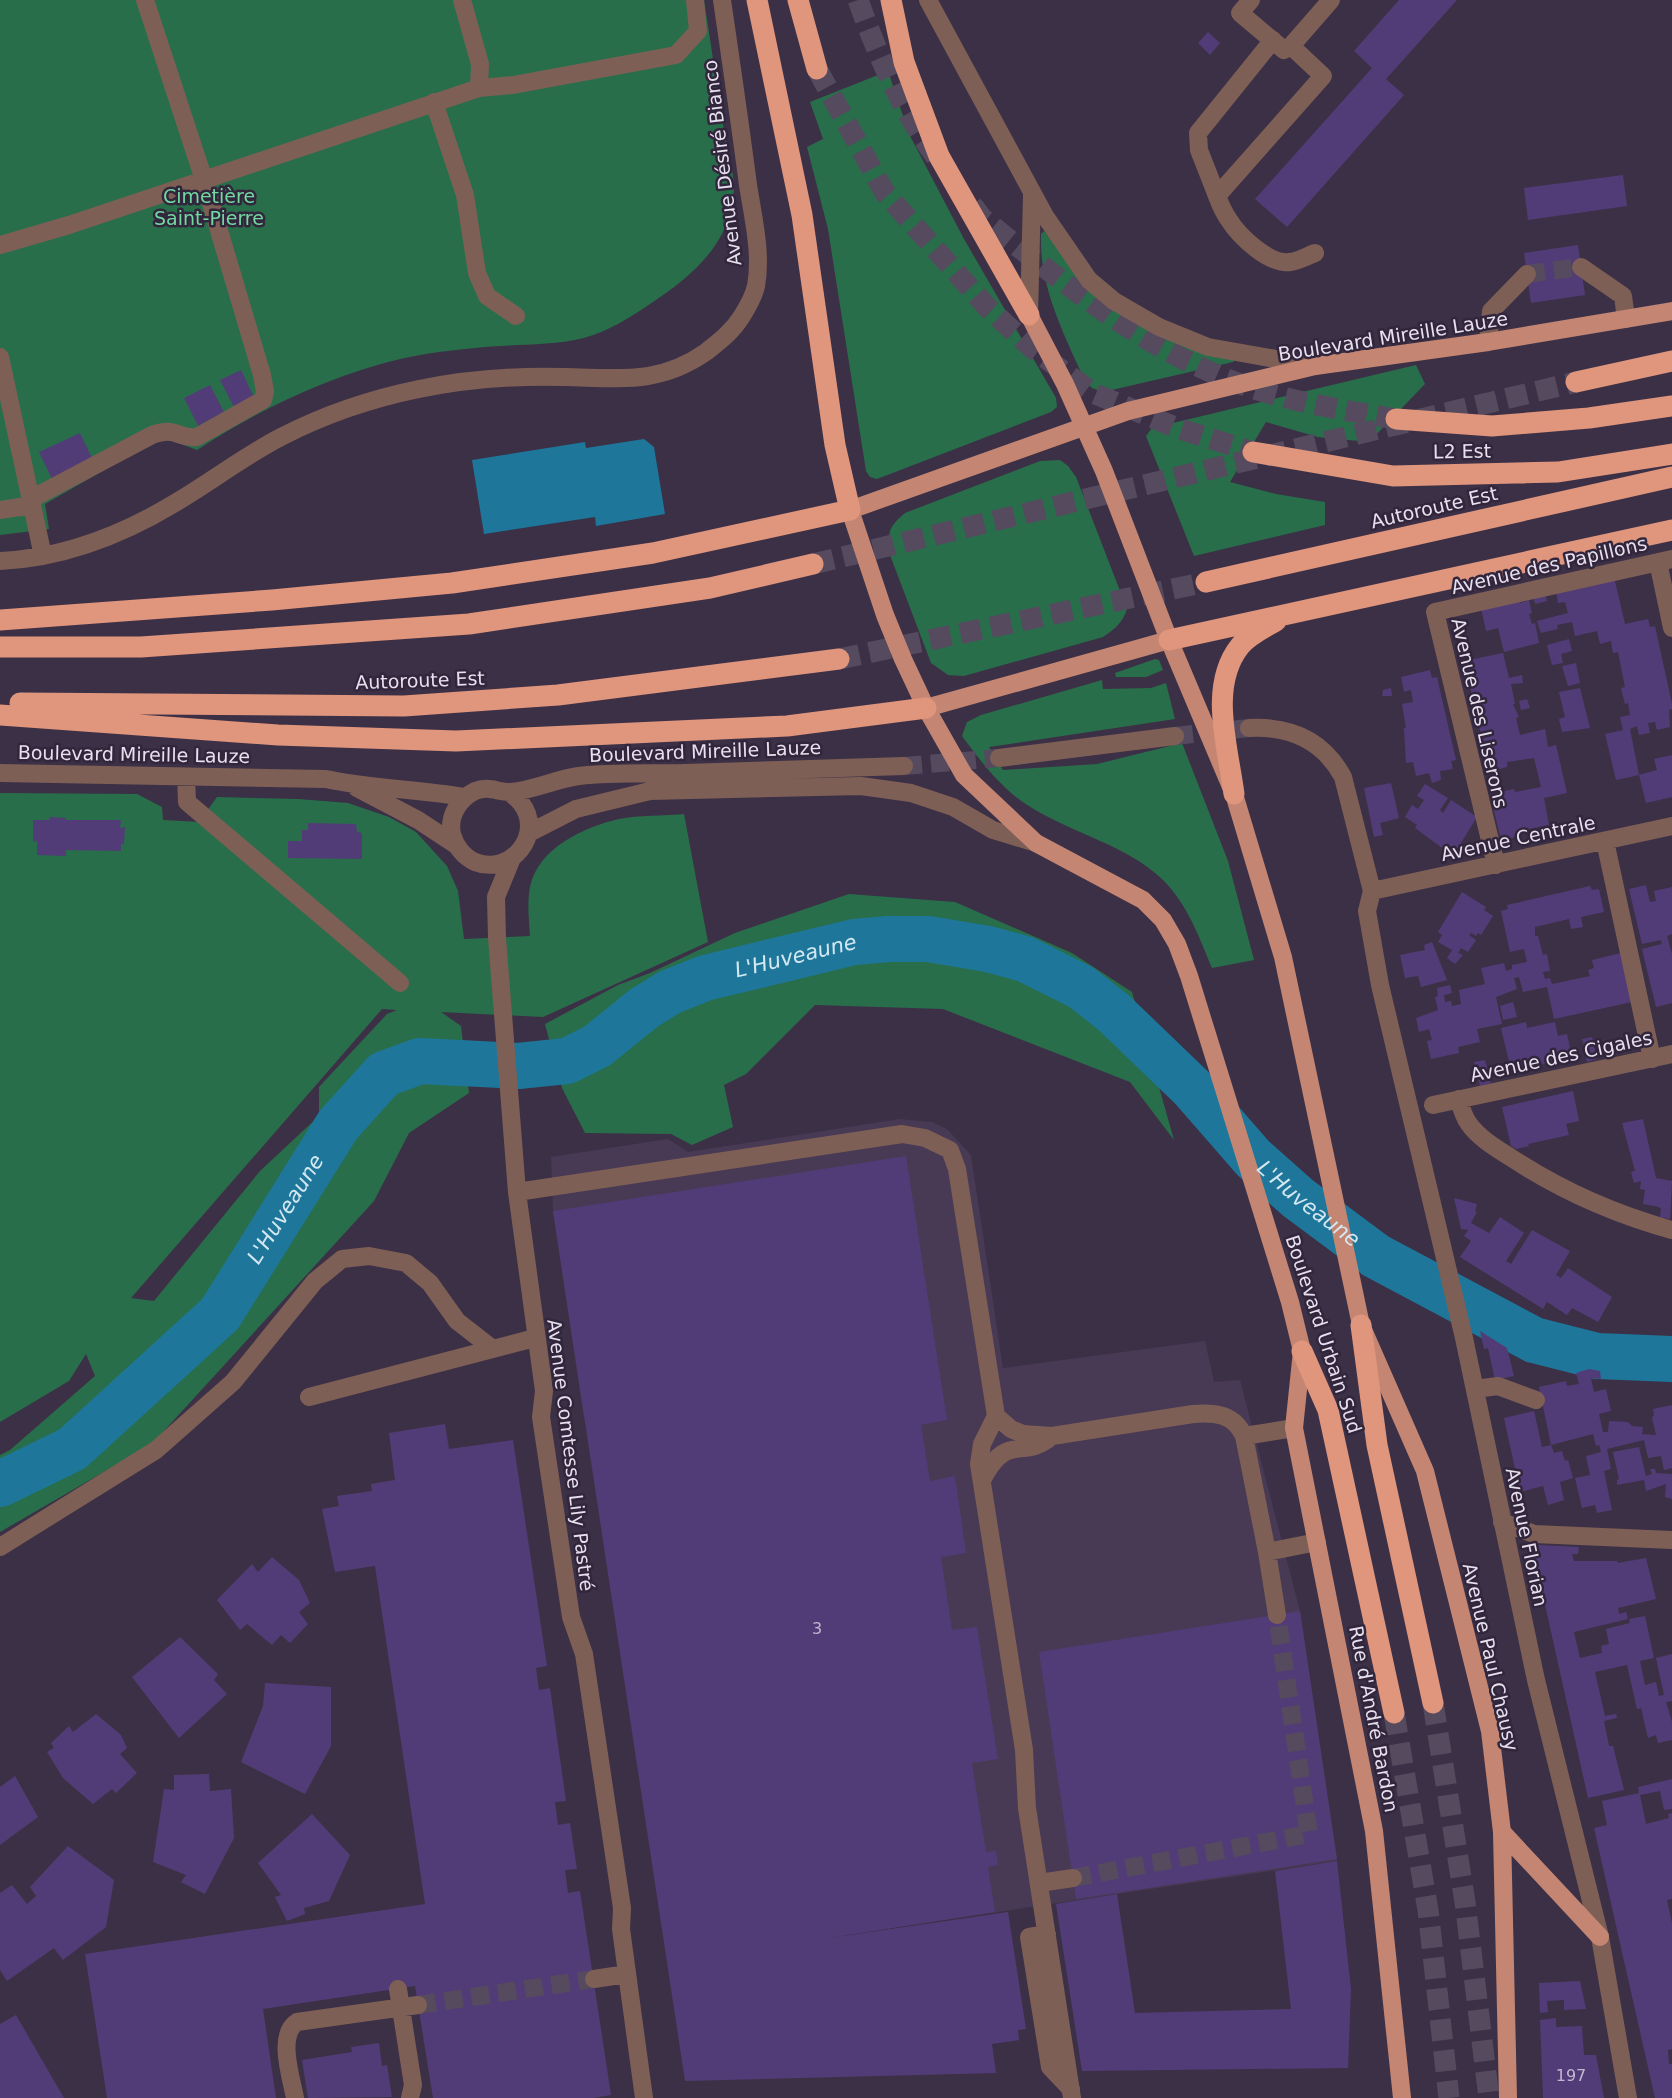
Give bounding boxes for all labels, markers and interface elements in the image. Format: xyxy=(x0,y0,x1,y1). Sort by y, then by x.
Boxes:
street label: Avenue Désiré Bianco xyxy=(698,59,746,267)
park label: Cimetière Saint-Pierre xyxy=(154,185,264,229)
street label: Boulevard Mireille Lauze xyxy=(1277,307,1509,365)
street label: L2 Est xyxy=(1433,439,1491,463)
street label: Autoroute Est xyxy=(1368,482,1500,532)
street label: Avenue des Papillons xyxy=(1449,532,1649,598)
street label: Avenue des Liserons xyxy=(1447,616,1513,810)
street label: Autoroute Est xyxy=(355,667,485,693)
street label: Boulevard Mireille Lauze xyxy=(588,736,822,766)
street label: Boulevard Mireille Lauze xyxy=(18,741,250,767)
street label: Avenue Centrale xyxy=(1439,811,1597,865)
water label: L'Huveaune xyxy=(732,930,859,982)
street label: Avenue des Cigales xyxy=(1468,1026,1654,1086)
water label: L'Huveaune xyxy=(242,1150,329,1268)
water label: L'Huveaune xyxy=(1252,1156,1365,1252)
street label: Boulevard Urbain Sud xyxy=(1282,1232,1366,1436)
street label: Avenue Comtesse Lily Pastré xyxy=(543,1318,599,1592)
street label: Avenue Florian xyxy=(1502,1466,1552,1608)
street label: Avenue Paul Chausy xyxy=(1459,1561,1523,1753)
house number: 3 xyxy=(812,1619,822,1638)
street label: Rue d'André Bardon xyxy=(1345,1624,1403,1814)
house number: 197 xyxy=(1556,2066,1586,2085)

